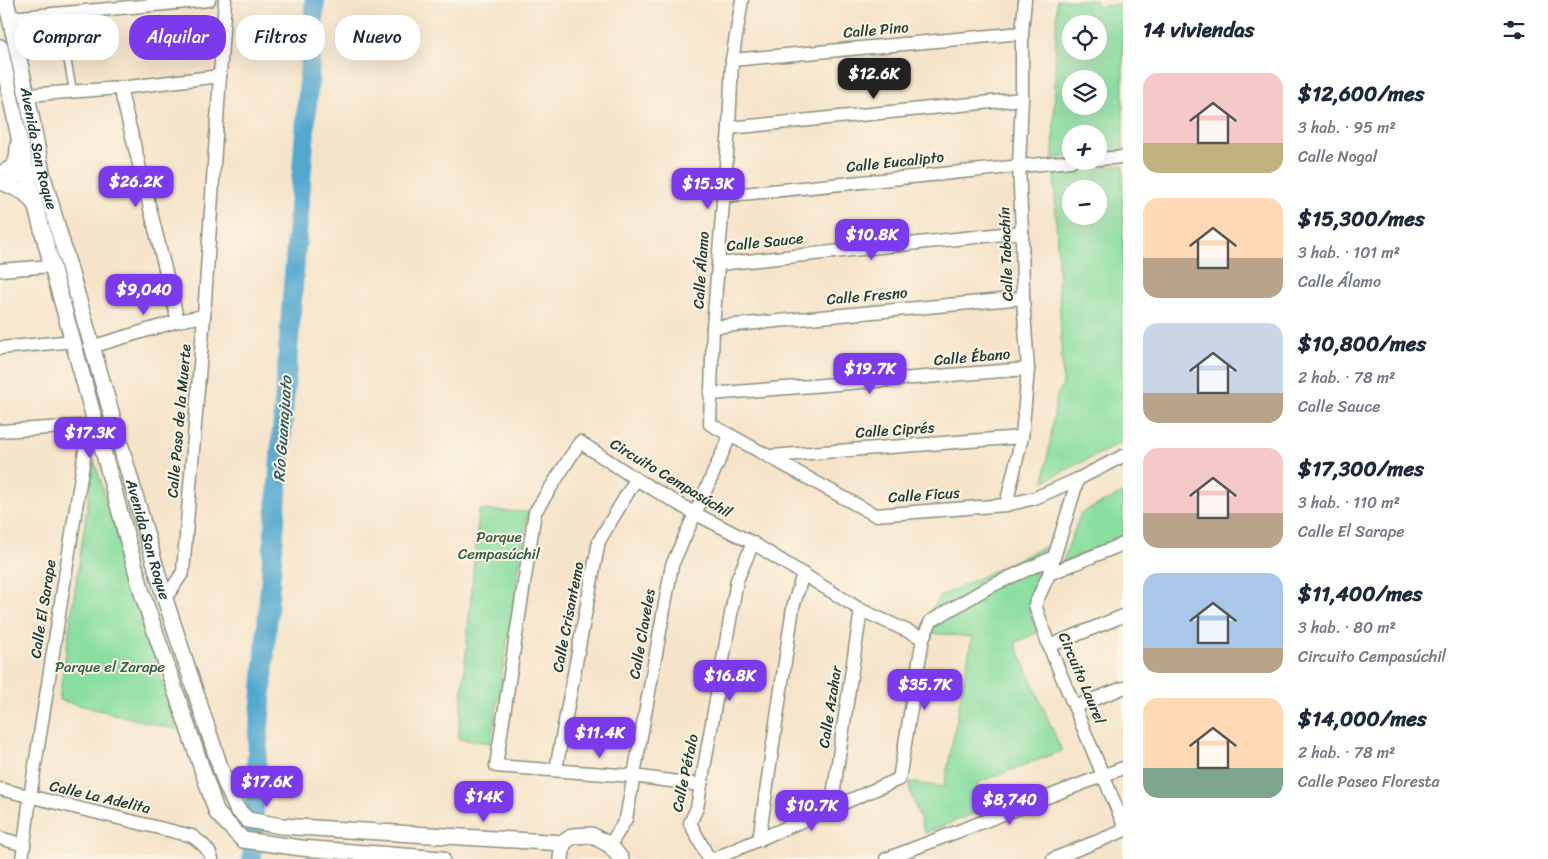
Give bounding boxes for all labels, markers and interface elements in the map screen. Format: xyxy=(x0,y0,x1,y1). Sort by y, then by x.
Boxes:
text: 14 viviendas xyxy=(1143,11,1255,49)
street label: Calle Pino xyxy=(842,14,910,46)
chip: Comprar xyxy=(15,15,119,60)
chip: Alquilar xyxy=(129,15,226,60)
chip: Filtros xyxy=(236,15,325,60)
chip: Nuevo xyxy=(335,15,420,60)
map controls xyxy=(1062,15,1107,225)
button: locate xyxy=(1062,15,1107,60)
icon: filters xyxy=(1500,16,1528,44)
pin: $12.6K xyxy=(833,58,915,100)
text: $12.6K xyxy=(849,59,899,88)
button: layers xyxy=(1062,70,1107,115)
text: $12,600/mes xyxy=(1298,75,1424,113)
street label: Avenida San Roque xyxy=(12,84,65,213)
icon: home xyxy=(1183,93,1243,153)
text: 3 hab. · 95 m² xyxy=(1298,113,1396,142)
button: + xyxy=(1062,125,1107,170)
text: Calle Nogal xyxy=(1298,142,1377,171)
street label: Calle Eucalipto xyxy=(845,144,946,180)
pin: $26.2K xyxy=(95,166,177,208)
text: $26.2K xyxy=(110,167,162,196)
pin: $15.3K xyxy=(667,168,749,210)
text: $15.3K xyxy=(683,169,733,198)
button: − xyxy=(1062,180,1107,225)
text: $15,300/mes xyxy=(1298,200,1425,238)
street label: Calle Tabachín xyxy=(991,206,1021,302)
pin: $10.8K xyxy=(831,218,913,261)
icon: home xyxy=(1183,218,1243,278)
text: $10.8K xyxy=(846,220,898,249)
street label: Calle Sauce xyxy=(725,225,805,259)
street label: Calle Álamo xyxy=(685,230,717,310)
text: 3 hab. · 101 m² xyxy=(1298,238,1400,267)
text: Calle Álamo xyxy=(1298,267,1381,296)
pin: $9,040 xyxy=(103,274,185,316)
text: $9,040 xyxy=(116,275,172,304)
street label: Calle Fresno xyxy=(825,279,909,312)
text: $10,800/mes xyxy=(1298,325,1426,363)
street label: Calle Ébano xyxy=(933,341,1012,373)
street label: Calle Paso de la Muerte xyxy=(159,343,199,499)
icon: home xyxy=(1183,343,1243,403)
pin: $19.7K xyxy=(829,352,911,395)
text: $19.7K xyxy=(844,354,896,383)
text: 2 hab. · 78 m² xyxy=(1298,363,1395,392)
water label: Río Guanajuato xyxy=(264,373,301,483)
text: Calle Sauce xyxy=(1298,392,1380,421)
street label: Calle Ciprés xyxy=(855,414,936,446)
pin: $17.3K xyxy=(49,416,131,459)
text: $17.3K xyxy=(65,418,115,447)
street label: Circuito Cempasúchil xyxy=(605,431,738,525)
text: $17,300/mes xyxy=(1298,450,1424,488)
icon: home xyxy=(1183,468,1243,528)
street label: Avenida San Roque xyxy=(118,475,178,603)
street label: Calle Ficus xyxy=(887,480,961,510)
text: 3 hab. · 110 m² xyxy=(1298,488,1400,517)
text: Calle El Sarape xyxy=(1298,517,1404,546)
park label: Parque Cempasúchil xyxy=(458,524,541,567)
street label: Calle El Sarape xyxy=(22,557,64,660)
street label: Calle Crisantemo xyxy=(545,559,592,674)
text: $11,400/mes xyxy=(1298,575,1422,613)
street label: Calle Claveles xyxy=(621,586,663,681)
icon: home xyxy=(1183,593,1243,653)
text: 3 hab. · 80 m² xyxy=(1298,613,1396,642)
street label: Circuito Laurel xyxy=(1051,628,1113,729)
text: Circuito Cempasúchil xyxy=(1298,642,1446,671)
park label: Parque el Zarape xyxy=(55,654,165,680)
pin: $16.8K xyxy=(689,660,771,702)
text: $16.8K xyxy=(705,661,755,690)
street label: Calle Azahar xyxy=(811,663,849,750)
pin: $35.7K xyxy=(884,668,966,711)
text: $35.7K xyxy=(898,670,952,699)
text: $14,000/mes xyxy=(1298,700,1427,738)
pin: $11.4K xyxy=(559,716,641,759)
text: $11.4K xyxy=(575,718,625,747)
icon: home xyxy=(1183,718,1243,778)
street label: Calle Pétalo xyxy=(664,731,706,814)
text: 2 hab. · 78 m² xyxy=(1298,738,1395,767)
pin: $17.6K xyxy=(226,766,308,808)
text: $17.6K xyxy=(242,767,292,796)
text: Calle Paseo Floresta xyxy=(1298,767,1440,796)
street label: Calle La Adelita xyxy=(47,773,153,821)
pin: $14K xyxy=(454,780,514,823)
text: $14K xyxy=(465,782,503,811)
pin: $8,740 xyxy=(969,784,1051,826)
text: $8,740 xyxy=(983,785,1037,814)
pin: $10.7K xyxy=(771,790,853,832)
text: $10.7K xyxy=(786,791,838,820)

